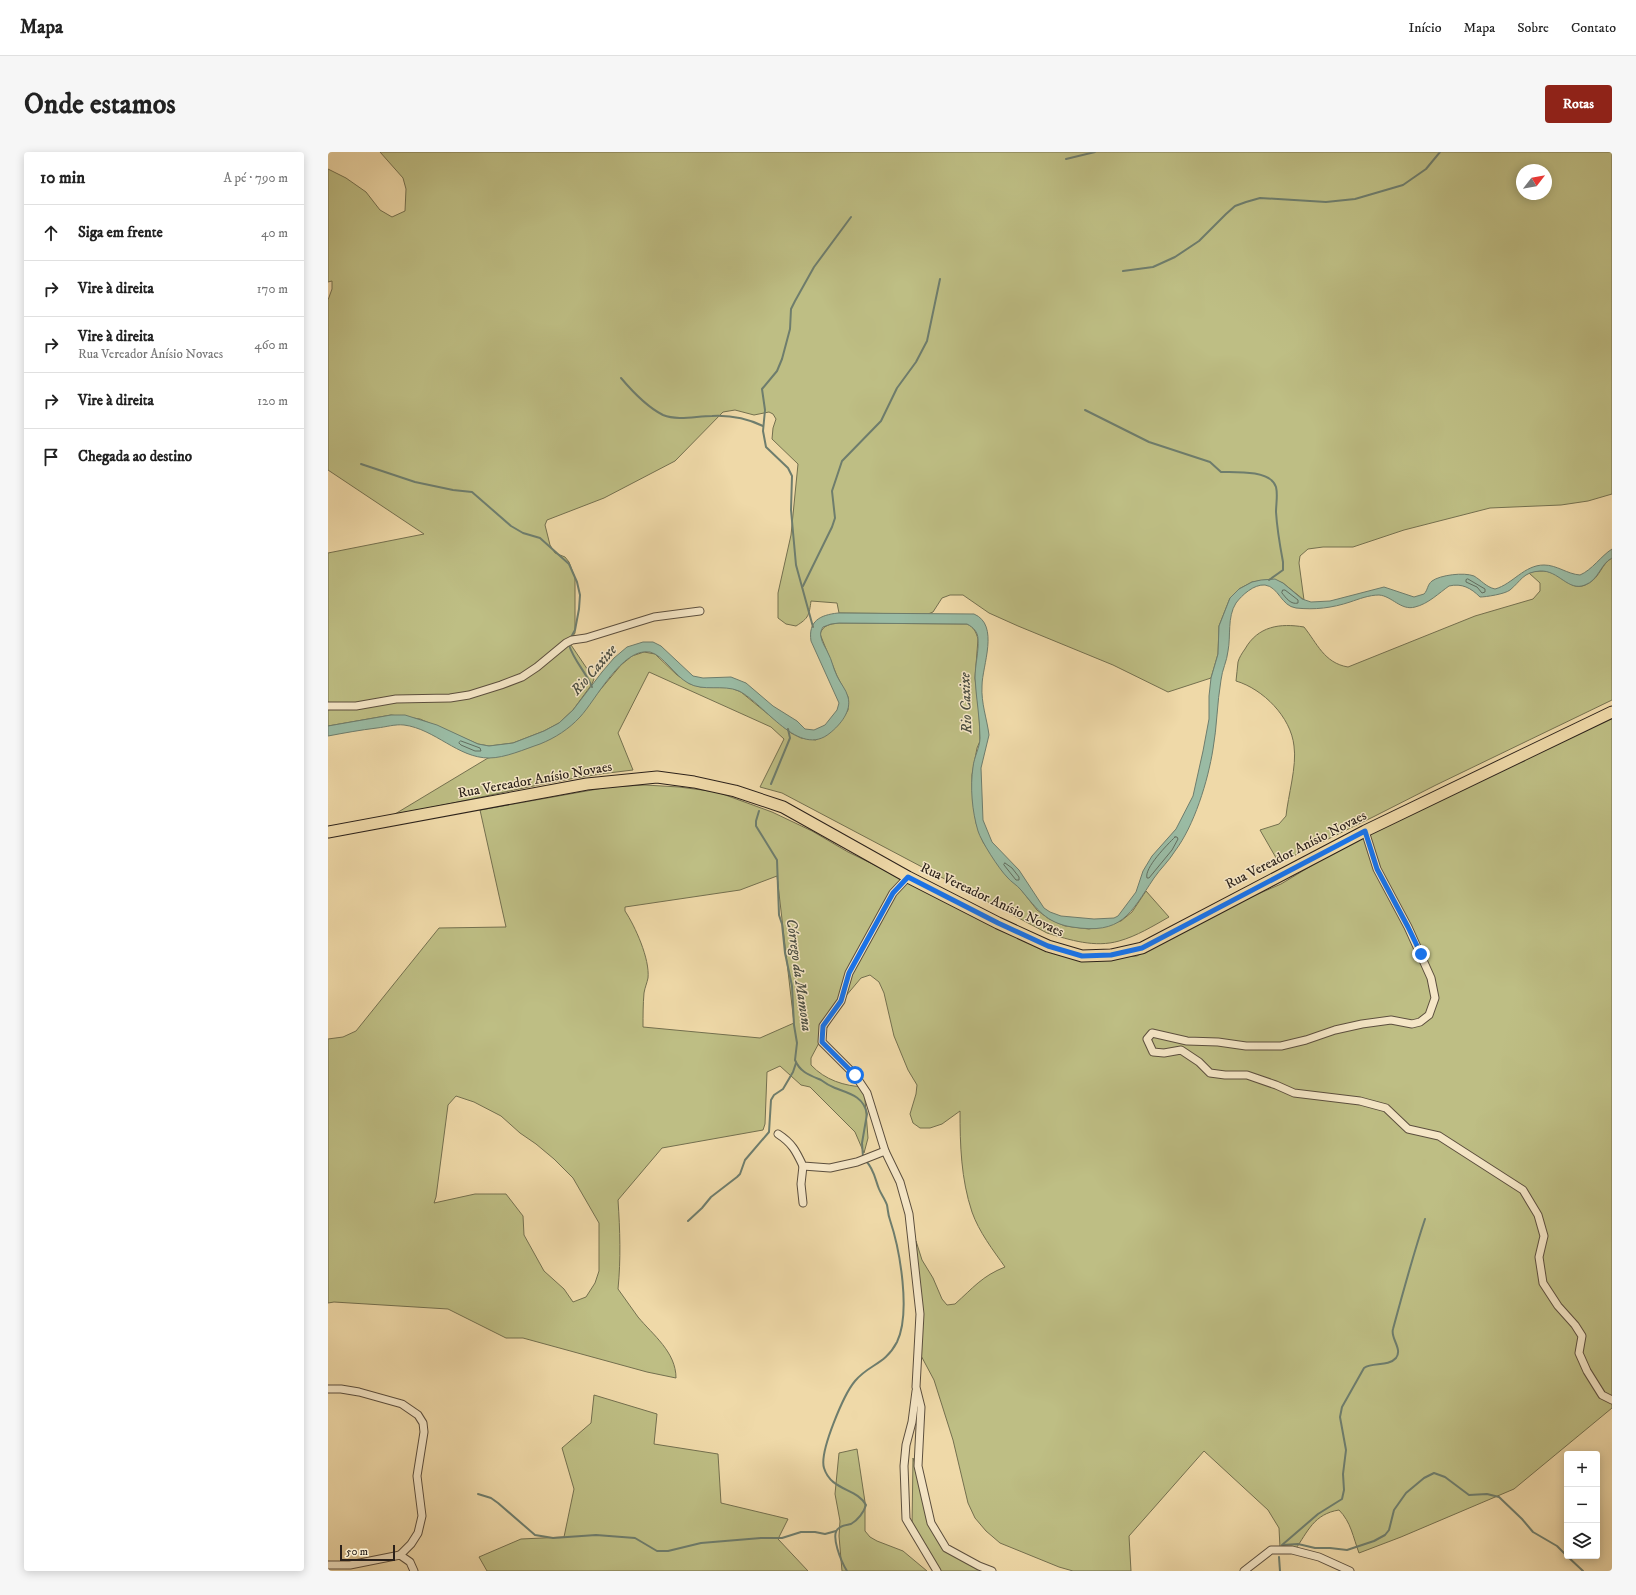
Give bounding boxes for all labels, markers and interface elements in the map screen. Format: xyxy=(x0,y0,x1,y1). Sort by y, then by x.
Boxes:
text: Mapa xyxy=(20,16,63,39)
text: Início xyxy=(1408,19,1442,37)
text: Mapa xyxy=(1464,19,1495,37)
text: Sobre xyxy=(1517,19,1549,37)
text: Contato xyxy=(1571,19,1616,37)
button: Rotas xyxy=(1545,85,1612,123)
text: Onde estamos xyxy=(24,87,176,122)
north arrow xyxy=(1516,164,1552,200)
text: 10 min xyxy=(40,167,85,189)
text: A pé · 790 m xyxy=(223,170,288,186)
icon: ahead xyxy=(40,222,62,244)
text: Siga em frente xyxy=(78,223,163,242)
text: 40 m xyxy=(261,225,288,241)
icon: right xyxy=(40,278,62,300)
text: Vire à direita xyxy=(78,279,154,298)
text: 170 m xyxy=(257,281,288,297)
text: Vire à direita xyxy=(78,327,154,346)
icon: right xyxy=(40,334,62,356)
text: 460 m xyxy=(254,337,288,353)
text: Rua Vereador Anísio Novaes xyxy=(78,346,223,362)
icon: right xyxy=(40,390,62,412)
text: Vire à direita xyxy=(78,391,154,410)
text: 120 m xyxy=(257,393,288,409)
icon: arrive xyxy=(40,446,62,468)
text: Chegada ao destino xyxy=(78,447,192,466)
water label: Rio Caxixe xyxy=(566,640,622,700)
water label: Rio Caxixe xyxy=(955,671,977,735)
street label: Rua Vereador Anísio Novaes xyxy=(456,758,614,802)
street label: Rua Vereador Anísio Novaes xyxy=(1222,806,1370,894)
street label: Rua Vereador Anísio Novaes xyxy=(917,859,1067,941)
water label: Córrego da Mamona xyxy=(782,917,816,1033)
route end xyxy=(1412,945,1430,963)
route start xyxy=(846,1066,864,1084)
map controls xyxy=(1564,1451,1600,1559)
button: + xyxy=(1564,1451,1600,1487)
button: − xyxy=(1564,1487,1600,1523)
button: layers xyxy=(1564,1523,1600,1559)
scale bar xyxy=(340,1543,395,1562)
text: 50 m xyxy=(346,1545,368,1559)

